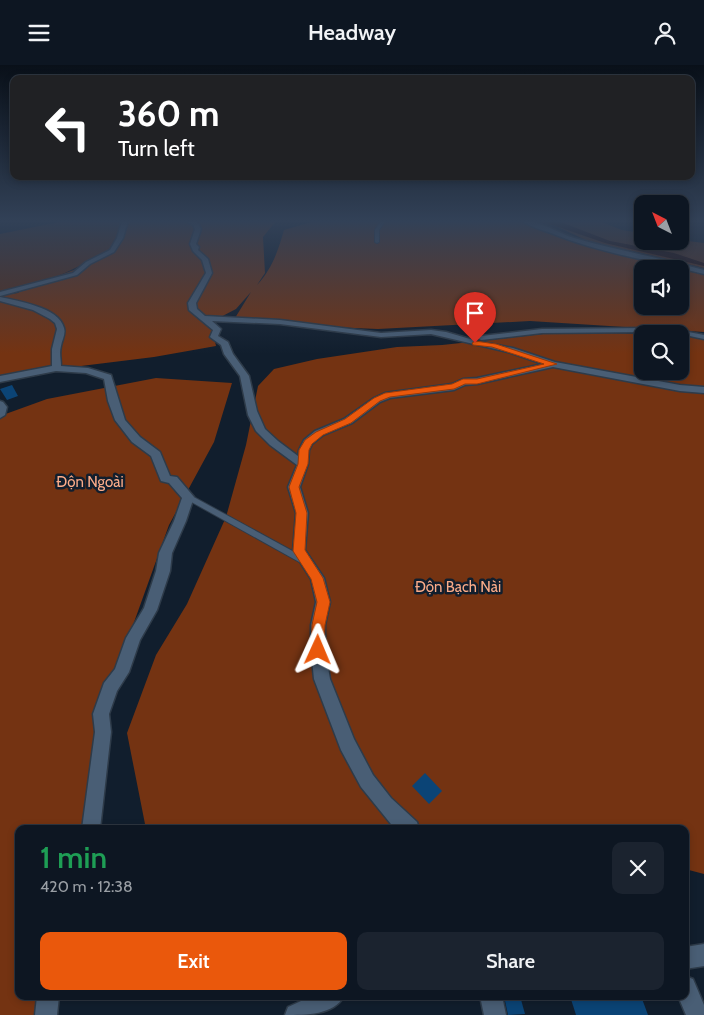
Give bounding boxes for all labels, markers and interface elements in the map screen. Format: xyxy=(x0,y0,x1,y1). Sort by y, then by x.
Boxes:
icon: menu xyxy=(25,19,53,47)
text: Headway xyxy=(308,19,396,46)
icon: person xyxy=(651,19,679,47)
text: 360 m xyxy=(118,92,220,135)
icon: left xyxy=(35,95,100,160)
text: Turn left xyxy=(118,135,195,162)
north arrow xyxy=(634,195,689,250)
map controls xyxy=(634,195,689,380)
button: sound xyxy=(634,260,689,315)
pin xyxy=(454,292,496,343)
icon: arrive xyxy=(461,299,489,327)
button: search xyxy=(634,325,689,380)
park label: Độn Ngoài xyxy=(56,473,124,491)
park label: Độn Bạch Nài xyxy=(415,578,501,596)
position arrow xyxy=(291,623,343,675)
text: 1 min xyxy=(40,839,107,876)
button: close xyxy=(612,842,664,894)
text: 420 m · 12:38 xyxy=(40,877,133,896)
button: Exit xyxy=(40,932,347,990)
button: Share xyxy=(357,932,664,990)

